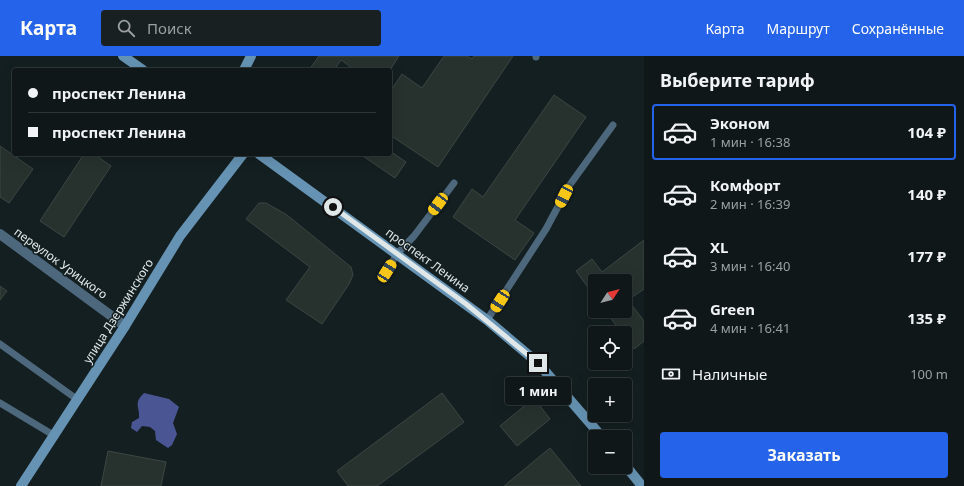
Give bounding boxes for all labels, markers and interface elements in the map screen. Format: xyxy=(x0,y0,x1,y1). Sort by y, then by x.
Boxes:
search box xyxy=(101,10,381,46)
text: Карта xyxy=(20,15,77,41)
icon: search xyxy=(115,17,137,39)
text: Поиск xyxy=(147,18,192,38)
text: Карта xyxy=(705,19,744,38)
text: Маршрут xyxy=(766,19,830,38)
text: Сохранённые xyxy=(852,19,944,38)
text: Выберите тариф xyxy=(660,68,815,92)
text: проспект Ленина xyxy=(52,83,186,103)
text: Эконом xyxy=(710,113,770,133)
icon: car xyxy=(662,114,698,150)
text: проспект Ленина xyxy=(52,122,186,142)
text: 104 ₽ xyxy=(907,122,946,142)
text: 1 мин · 16:38 xyxy=(710,133,790,151)
text: Комфорт xyxy=(710,175,780,195)
icon: car xyxy=(662,176,698,212)
car xyxy=(553,183,575,209)
text: 140 ₽ xyxy=(907,184,946,204)
car xyxy=(426,191,450,217)
text: 2 мин · 16:39 xyxy=(710,195,790,213)
route start xyxy=(324,198,342,216)
street label: переулок Урицкого xyxy=(11,223,111,303)
street label: проспект Ленина xyxy=(382,224,474,296)
text: XL xyxy=(710,237,728,257)
icon: car xyxy=(662,238,698,274)
text: 177 ₽ xyxy=(907,246,946,266)
street label: улица Дзержинского xyxy=(79,255,157,367)
text: 3 мин · 16:40 xyxy=(710,257,790,275)
car xyxy=(376,258,398,284)
north arrow xyxy=(588,274,632,318)
map controls xyxy=(588,274,632,474)
car xyxy=(488,288,512,314)
text: Green xyxy=(710,299,755,319)
icon: car xyxy=(662,300,698,336)
text: 135 ₽ xyxy=(907,308,946,328)
text: 4 мин · 16:41 xyxy=(710,319,790,337)
button: locate xyxy=(588,326,632,370)
route end xyxy=(529,354,547,372)
icon: cash xyxy=(660,363,682,385)
text: Наличные xyxy=(692,364,767,384)
text: 100 m xyxy=(910,365,948,383)
callout: 1 мин xyxy=(505,377,571,405)
button: + xyxy=(588,378,632,422)
text: 1 мин xyxy=(519,382,558,400)
button: − xyxy=(588,430,632,474)
button: Заказать xyxy=(660,432,948,478)

